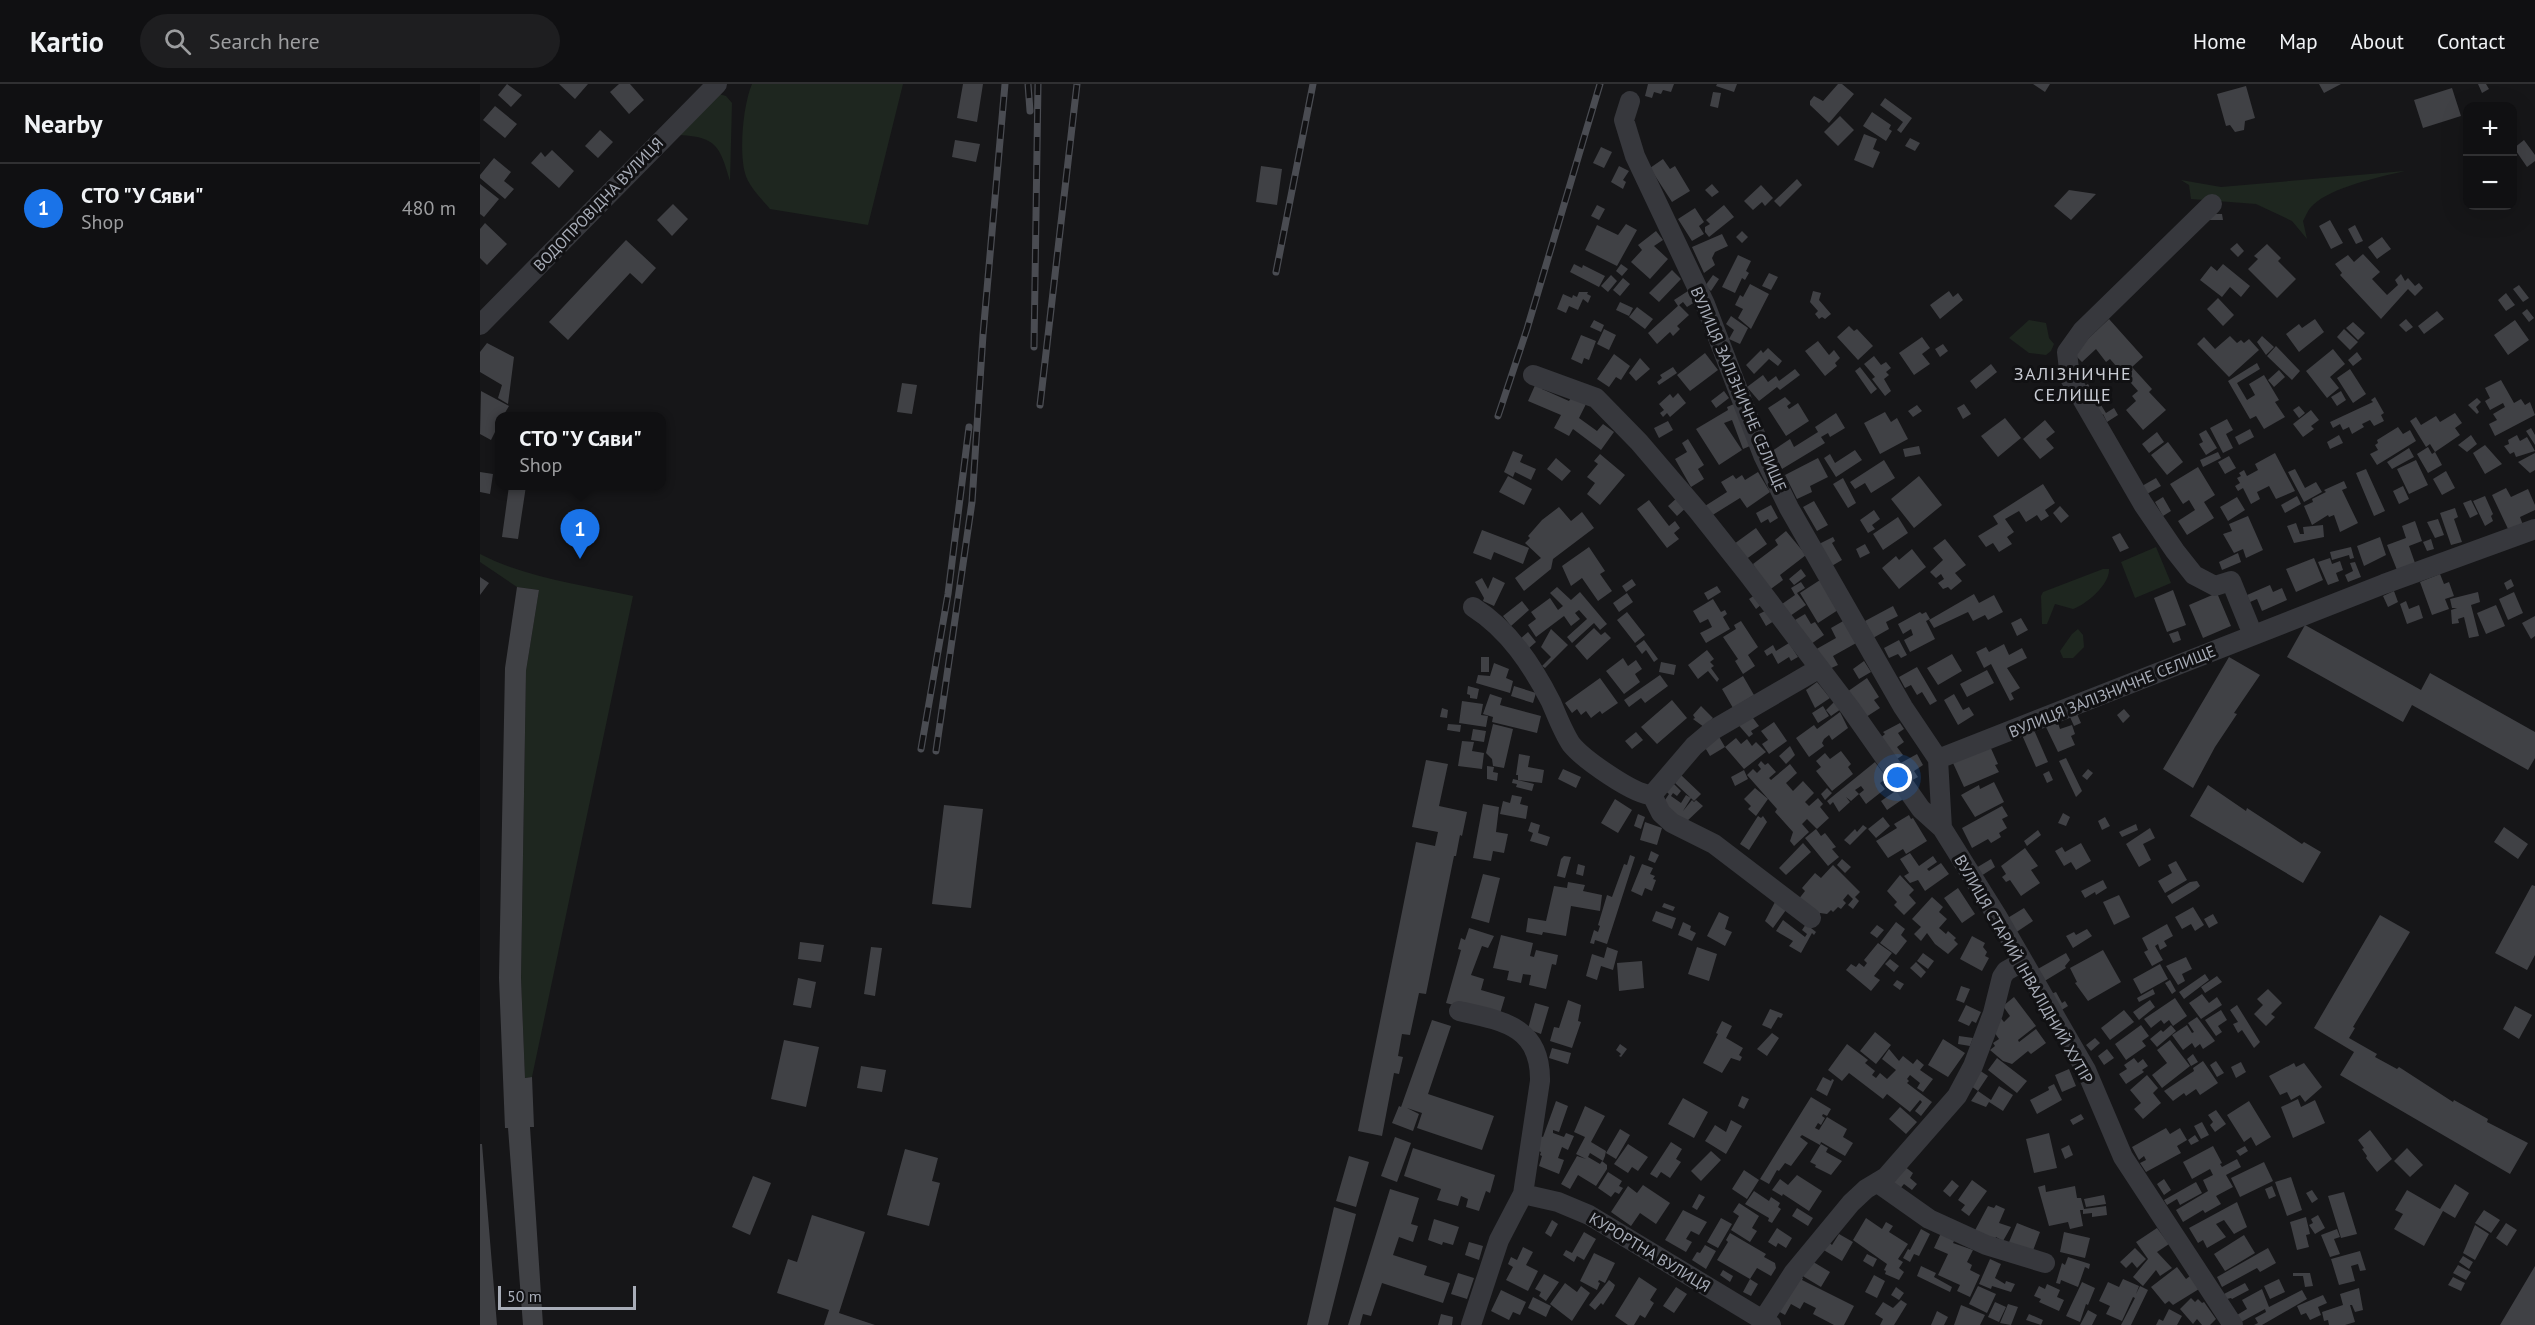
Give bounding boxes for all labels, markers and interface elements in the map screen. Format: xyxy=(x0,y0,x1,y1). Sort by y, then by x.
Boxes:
search box xyxy=(140,14,560,68)
text: Kartio xyxy=(30,23,104,60)
icon: search xyxy=(161,25,194,58)
text: Search here xyxy=(209,27,320,55)
text: Home xyxy=(2193,28,2246,55)
text: Map xyxy=(2279,28,2318,55)
text: About xyxy=(2351,28,2404,55)
text: Contact xyxy=(2437,28,2505,55)
map controls xyxy=(2463,102,2517,210)
button: + xyxy=(2463,102,2517,156)
text: Nearby xyxy=(24,107,102,140)
street label: ВОДОПРОВІДНА ВУЛИЦЯ xyxy=(529,133,667,275)
button: − xyxy=(2463,156,2517,210)
text: СТО "У Сяви" xyxy=(81,181,204,209)
text: 1 xyxy=(38,195,49,221)
text: 480 m xyxy=(402,195,456,221)
text: Shop xyxy=(81,209,124,235)
street label: ВУЛИЦЯ ЗАЛІЗНИЧНЕ СЕЛИЩЕ xyxy=(1687,283,1791,495)
district label: ЗАЛІЗНИЧНЕ СЕЛИЩЕ xyxy=(2014,362,2132,406)
popup xyxy=(495,412,666,490)
text: СТО "У Сяви" xyxy=(519,424,642,452)
text: Shop xyxy=(519,452,562,478)
pin: 1 xyxy=(560,510,600,559)
street label: ВУЛИЦЯ ЗАЛІЗНИЧНЕ СЕЛИЩЕ xyxy=(2006,640,2218,742)
your location xyxy=(1883,763,1912,792)
street label: ВУЛИЦЯ СТАРИЙ ІНВАЛІДНИЙ ХУТІР xyxy=(1950,851,2098,1087)
street label: КУРОРТНА ВУЛИЦЯ xyxy=(1586,1208,1714,1296)
scale bar xyxy=(498,1283,636,1310)
text: 50 m xyxy=(507,1286,542,1306)

